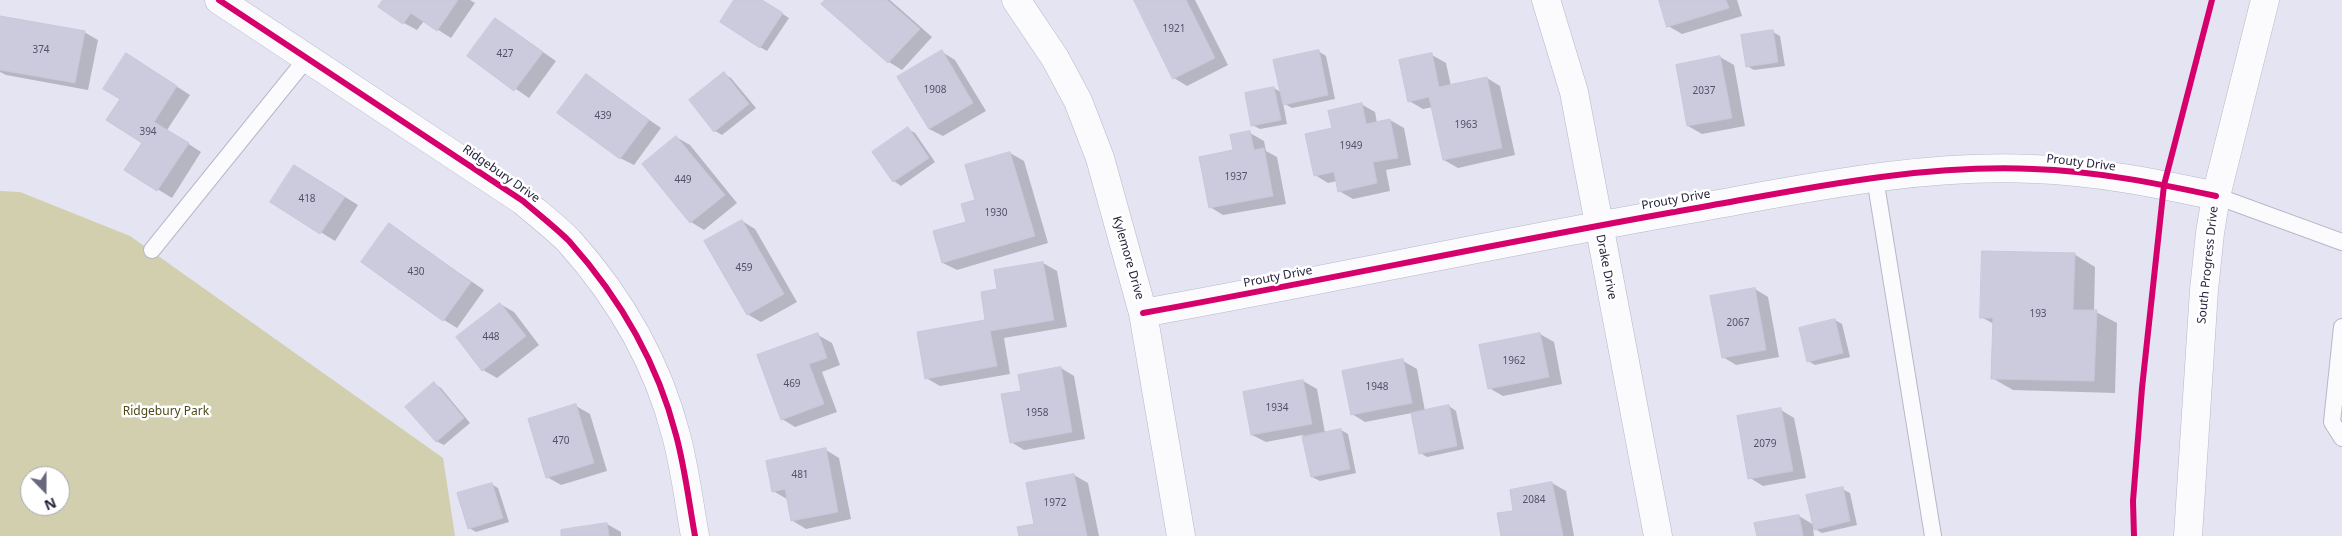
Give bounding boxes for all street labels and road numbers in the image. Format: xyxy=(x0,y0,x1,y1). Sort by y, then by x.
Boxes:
street label: Ridgebury Drive xyxy=(460,142,542,206)
street label: Prouty Drive xyxy=(2045,152,2117,174)
street label: Prouty Drive xyxy=(1640,187,1712,213)
street label: South Progress Drive xyxy=(2195,205,2221,325)
street label: Kylemore Drive xyxy=(1109,215,1147,301)
street label: Drake Drive xyxy=(1593,233,1619,301)
street label: Prouty Drive xyxy=(1242,263,1314,291)

